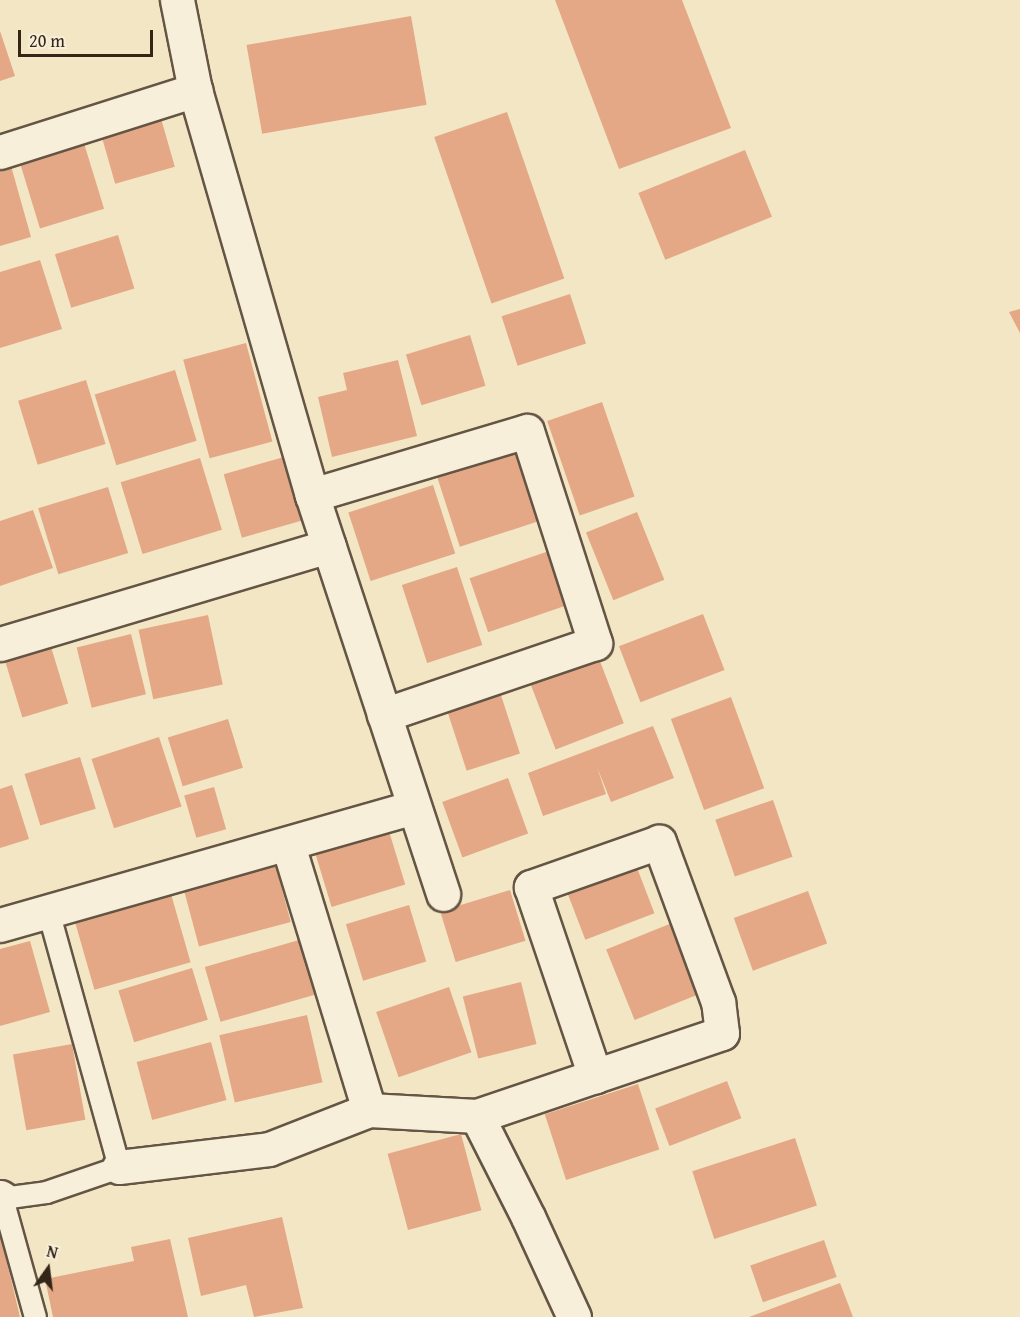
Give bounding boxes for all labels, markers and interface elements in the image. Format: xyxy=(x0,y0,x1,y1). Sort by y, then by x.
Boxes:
scale bar xyxy=(21,18,156,56)
text: 20 m xyxy=(29,27,65,54)
north arrow xyxy=(18,1239,78,1299)
text: N xyxy=(44,1239,60,1264)

